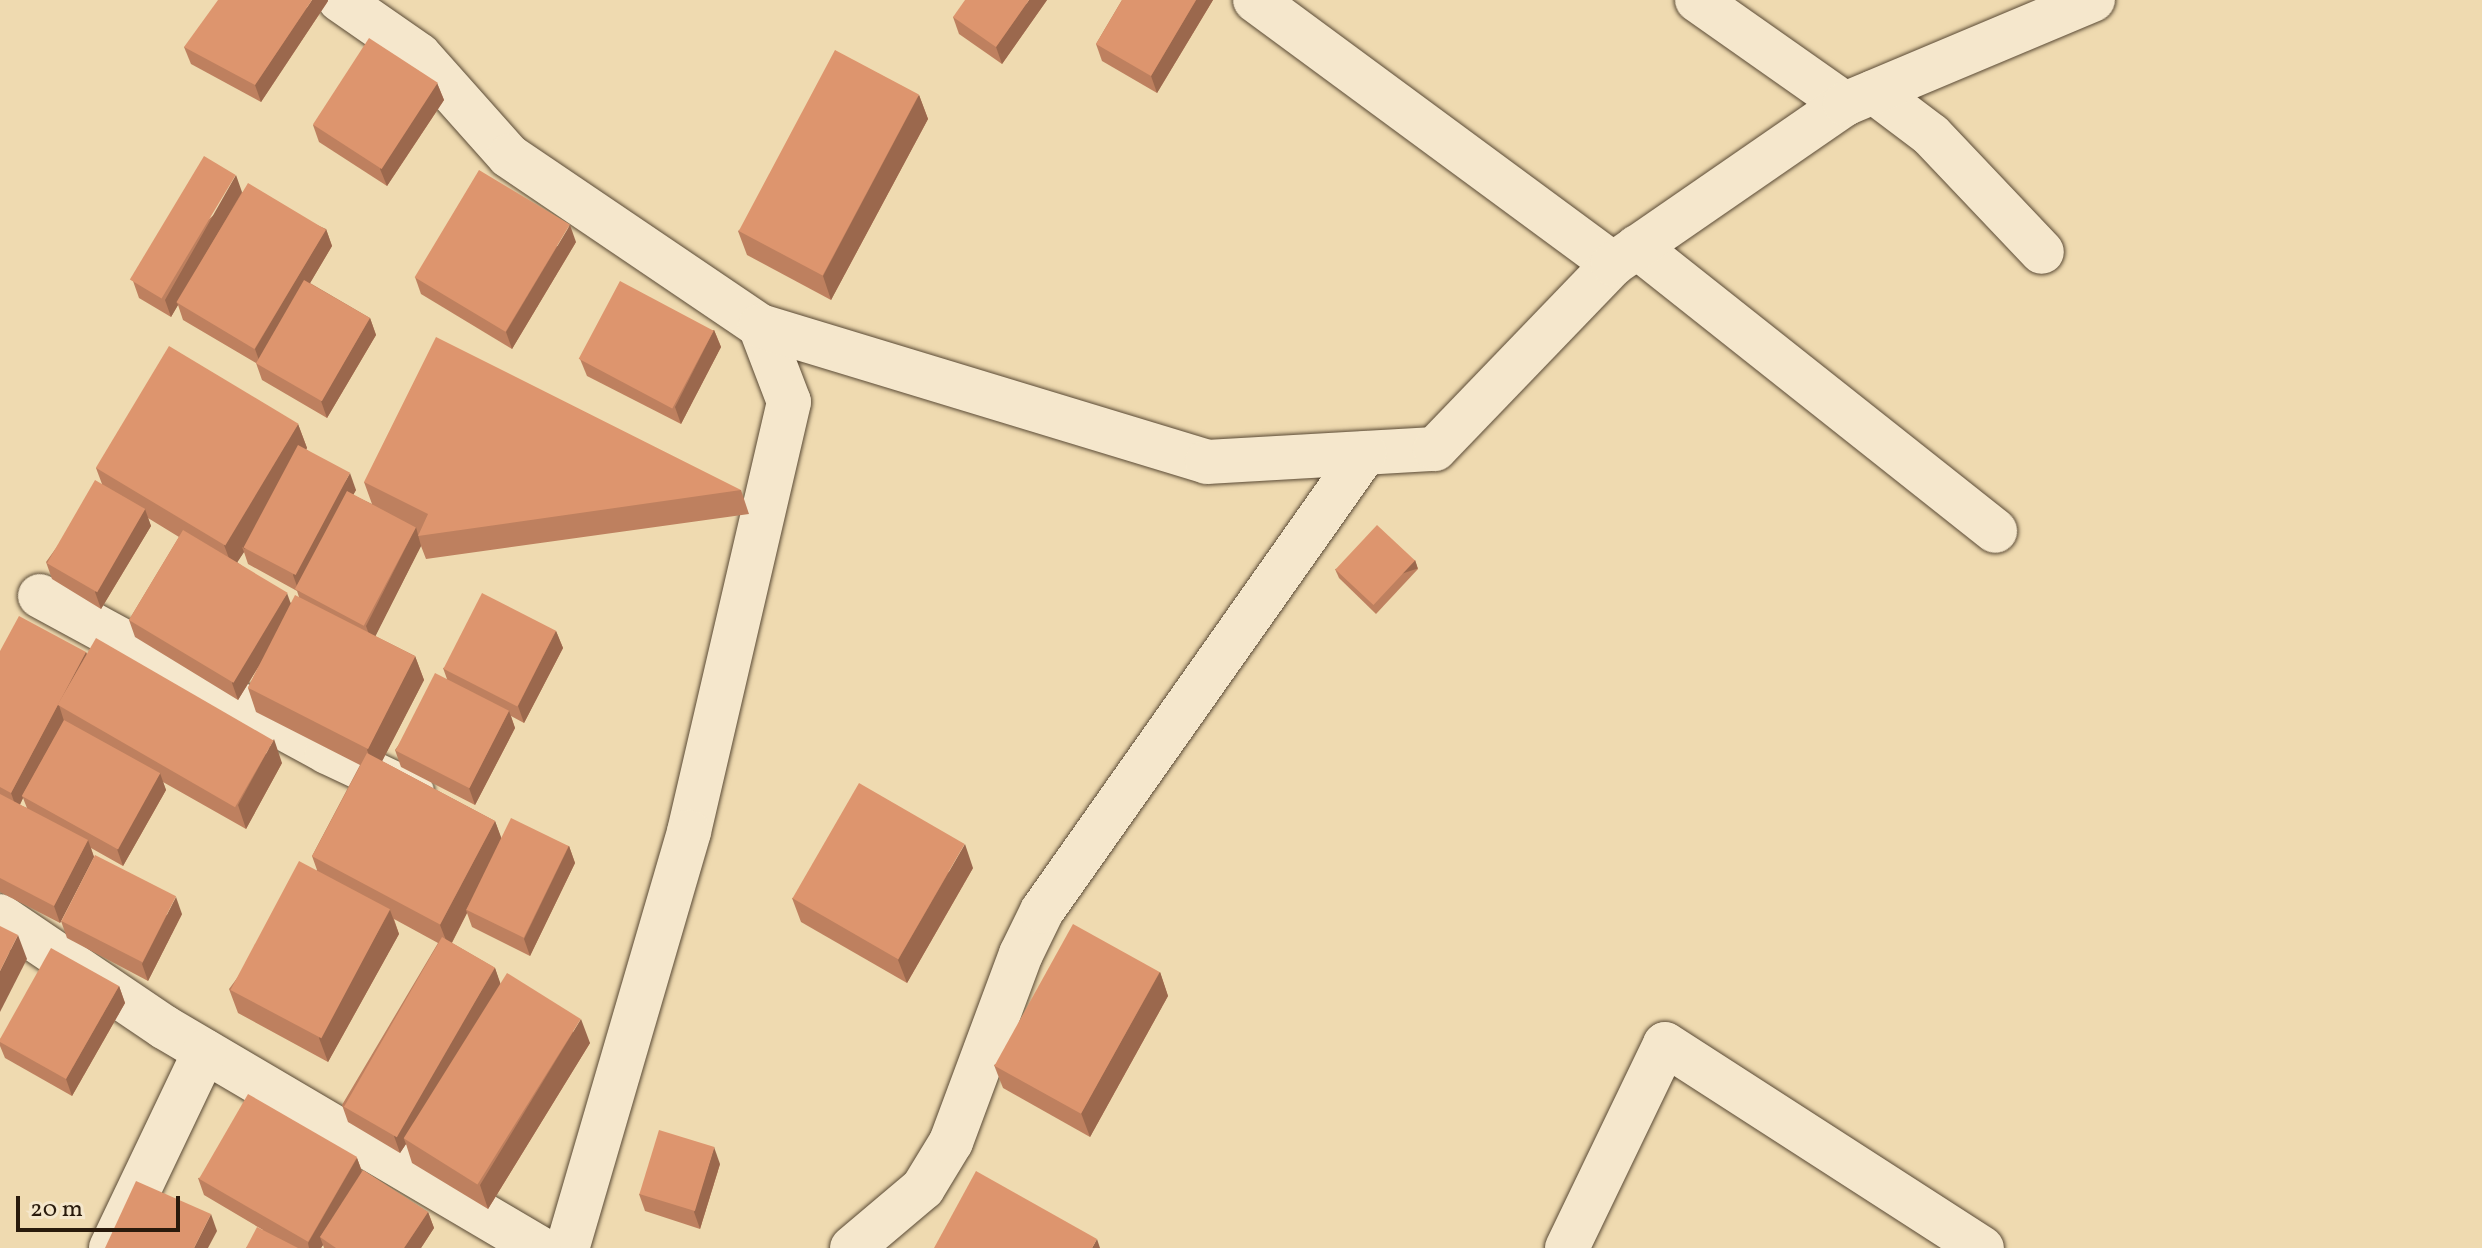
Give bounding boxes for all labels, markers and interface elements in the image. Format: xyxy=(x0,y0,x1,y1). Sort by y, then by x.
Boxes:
scale bar xyxy=(20,1180,184,1230)
text: 20 m xyxy=(30,1193,83,1227)

